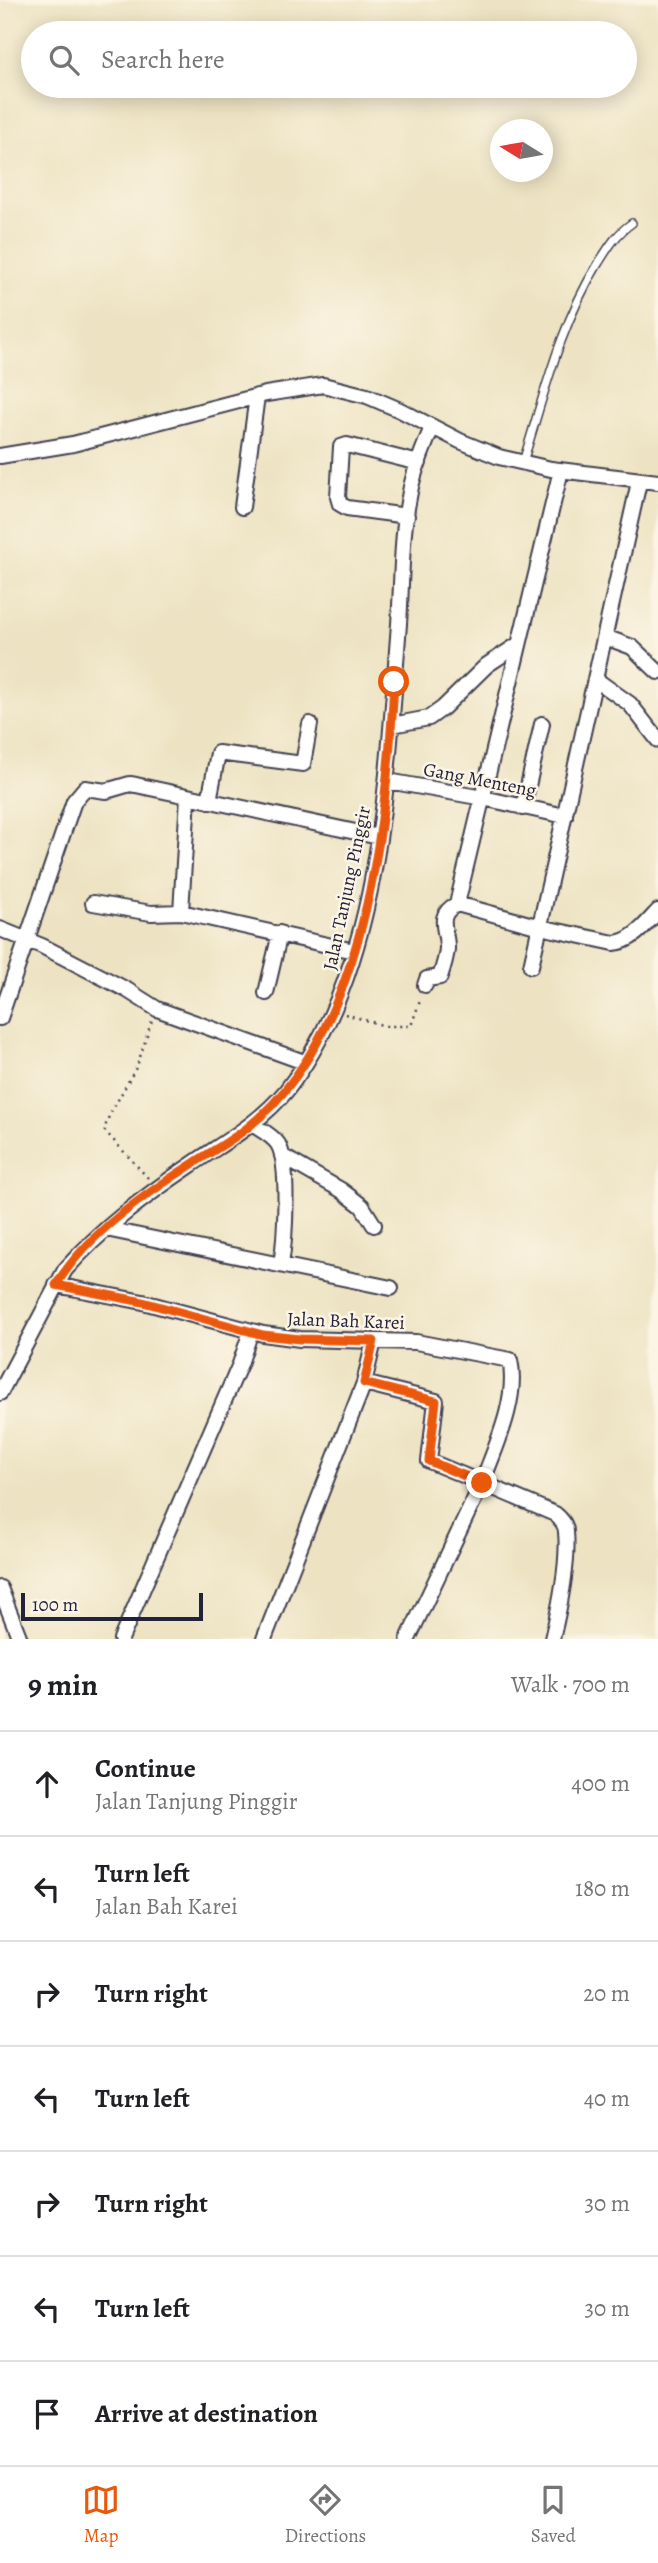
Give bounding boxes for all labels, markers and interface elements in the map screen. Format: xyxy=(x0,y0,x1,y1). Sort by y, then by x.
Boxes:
search box xyxy=(21,21,637,98)
icon: search xyxy=(45,41,83,79)
text: Search here xyxy=(101,42,225,77)
north arrow xyxy=(490,119,553,182)
route start xyxy=(378,666,409,697)
street label: Gang Menteng xyxy=(421,756,539,804)
street label: Jalan Tanjung Pinggir xyxy=(317,804,377,973)
street label: Jalan Bah Karei xyxy=(287,1306,405,1336)
route end xyxy=(466,1467,497,1498)
scale bar xyxy=(21,1590,203,1622)
text: 100 m xyxy=(32,1592,78,1618)
text: 9 min xyxy=(28,1665,98,1705)
text: Walk · 700 m xyxy=(511,1669,630,1700)
text: Continue xyxy=(95,1751,196,1786)
icon: ahead xyxy=(28,1765,66,1803)
text: 400 m xyxy=(571,1768,630,1799)
text: Jalan Tanjung Pinggir xyxy=(95,1786,298,1817)
text: Turn left xyxy=(95,1856,190,1891)
icon: left xyxy=(28,1870,66,1908)
text: 180 m xyxy=(575,1873,630,1904)
text: Jalan Bah Karei xyxy=(95,1891,238,1922)
icon: right xyxy=(28,1975,66,2013)
text: Turn right xyxy=(95,1976,208,2011)
text: 20 m xyxy=(583,1978,630,2009)
icon: left xyxy=(28,2080,66,2118)
text: Turn left xyxy=(95,2081,190,2116)
text: 40 m xyxy=(584,2083,630,2114)
icon: right xyxy=(28,2185,66,2223)
text: Turn right xyxy=(95,2186,208,2221)
text: 30 m xyxy=(584,2188,630,2219)
icon: left xyxy=(28,2290,66,2328)
text: Turn left xyxy=(95,2291,190,2326)
text: 30 m xyxy=(584,2293,630,2324)
icon: arrive xyxy=(28,2395,66,2433)
text: Arrive at destination xyxy=(95,2396,318,2431)
tab: Map xyxy=(82,2481,120,2549)
tab: Directions xyxy=(285,2481,366,2549)
tab: Saved xyxy=(531,2481,576,2549)

